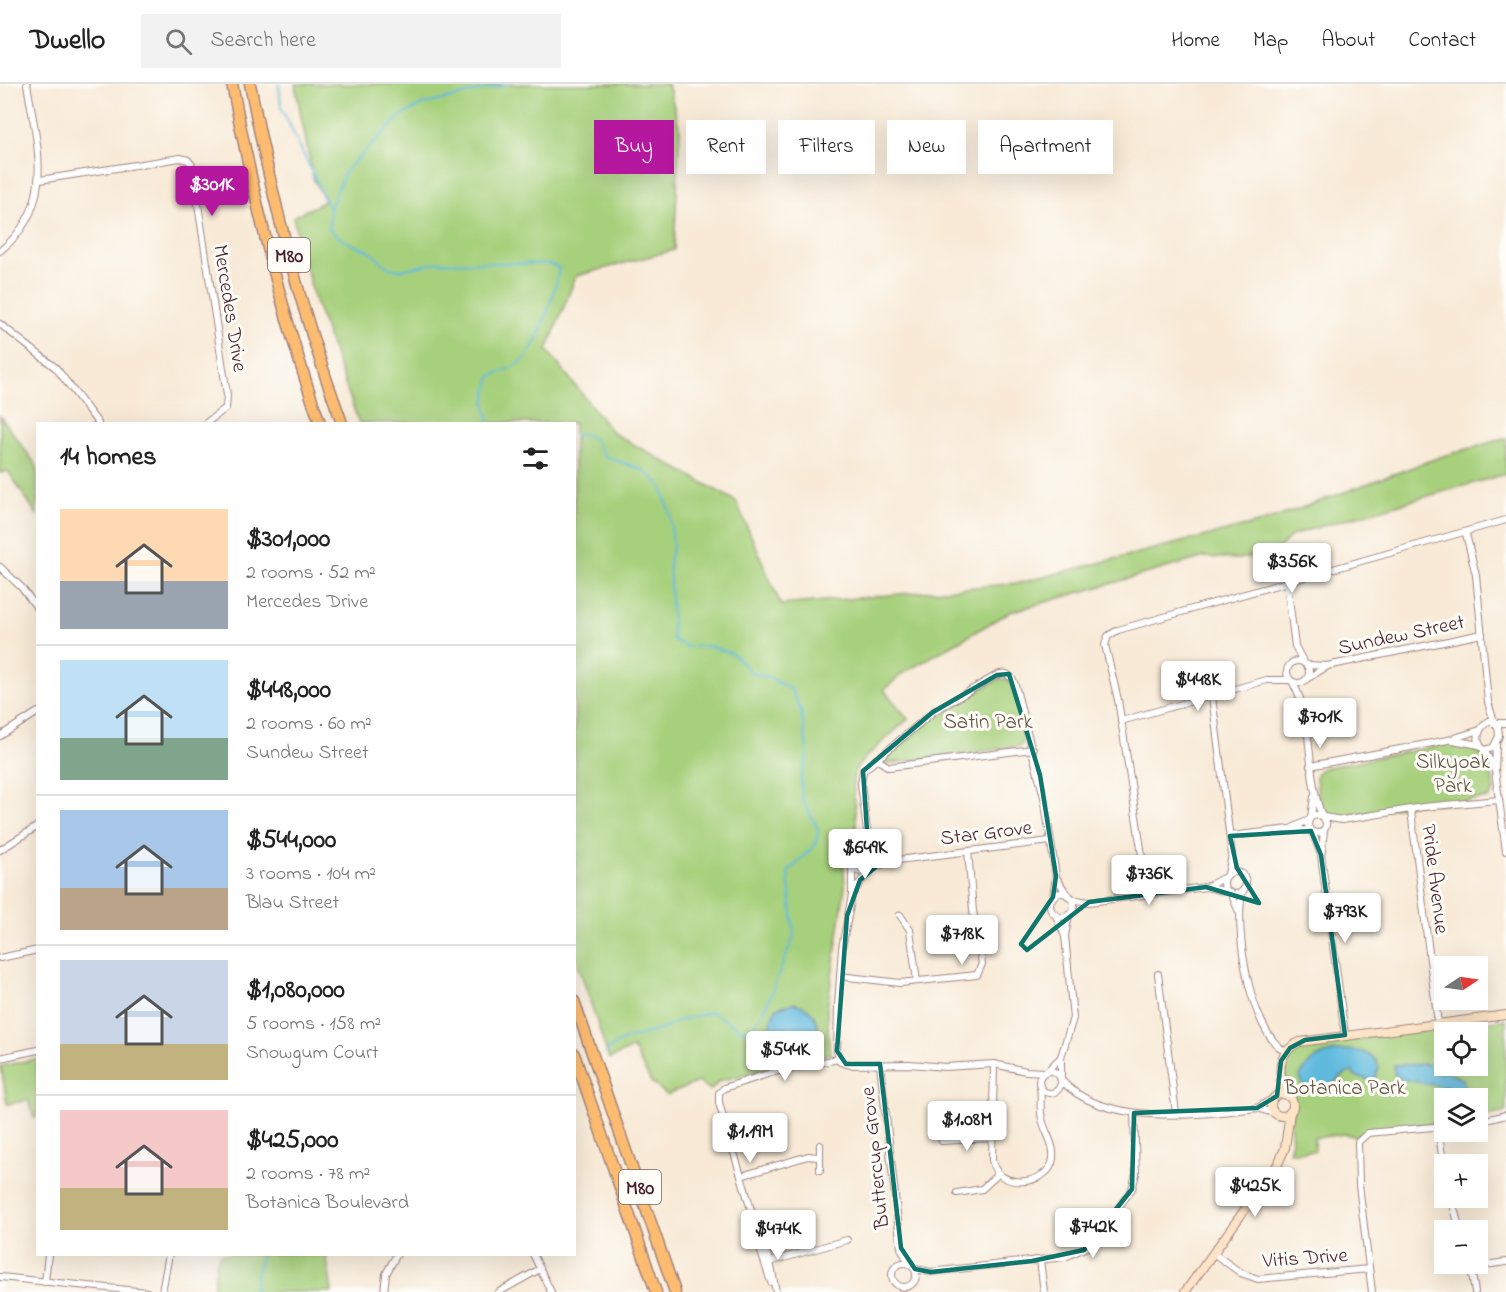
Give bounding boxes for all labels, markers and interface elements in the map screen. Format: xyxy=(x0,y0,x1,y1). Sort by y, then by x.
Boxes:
search box xyxy=(141,14,561,68)
text: Dwello xyxy=(30,21,105,62)
icon: search xyxy=(162,25,195,58)
text: Search here xyxy=(210,25,316,57)
text: Home xyxy=(1171,26,1220,56)
text: Map xyxy=(1253,26,1288,56)
text: About xyxy=(1321,26,1375,56)
text: Contact xyxy=(1408,26,1476,56)
chip: Buy xyxy=(594,120,674,174)
chip: Rent xyxy=(686,120,766,174)
chip: Filters xyxy=(778,120,875,174)
chip: New xyxy=(887,120,966,174)
chip: Apartment xyxy=(978,120,1113,174)
pin: $301K xyxy=(170,166,254,217)
text: $301K xyxy=(189,171,235,200)
road number: M80 xyxy=(268,238,310,272)
street label: Mercedes Drive xyxy=(204,243,254,375)
text: 14 homes xyxy=(60,439,156,477)
icon: filters xyxy=(519,442,552,475)
text: $301,000 xyxy=(246,521,330,559)
icon: home xyxy=(108,533,180,605)
pin: $356K xyxy=(1250,543,1334,594)
text: $356K xyxy=(1267,548,1317,577)
text: 2 rooms · 52 m² xyxy=(246,559,376,588)
text: Mercedes Drive xyxy=(246,588,368,617)
street label: Sundew Street xyxy=(1335,608,1468,664)
pin: $448K xyxy=(1156,661,1240,712)
text: $448K xyxy=(1175,666,1221,695)
text: $448,000 xyxy=(246,672,331,710)
icon: home xyxy=(108,684,180,756)
pin: $701K xyxy=(1278,698,1362,749)
text: $701K xyxy=(1297,703,1343,732)
park label: Satin Park xyxy=(943,708,1033,738)
text: 2 rooms · 60 m² xyxy=(246,710,372,739)
text: Sundew Street xyxy=(246,739,369,768)
park label: Silkyoak Park xyxy=(1416,748,1491,802)
street label: Star Grove xyxy=(939,813,1034,855)
text: $544,000 xyxy=(246,822,336,860)
street label: Pride Avenue xyxy=(1412,823,1456,936)
pin: $649K xyxy=(823,829,907,880)
icon: home xyxy=(108,834,180,906)
text: $649K xyxy=(843,834,887,863)
pin: $736K xyxy=(1107,855,1191,906)
text: 3 rooms · 104 m² xyxy=(246,860,376,889)
text: $736K xyxy=(1125,860,1173,889)
text: Blau Street xyxy=(246,889,339,918)
pin: $793K xyxy=(1303,893,1387,944)
text: $793K xyxy=(1323,898,1367,927)
pin: $718K xyxy=(920,915,1004,966)
text: $718K xyxy=(940,920,984,949)
north arrow xyxy=(1434,956,1488,1010)
map controls xyxy=(1434,956,1488,1274)
text: $1,080,000 xyxy=(246,972,345,1010)
icon: home xyxy=(108,984,180,1056)
text: 5 rooms · 158 m² xyxy=(246,1010,381,1039)
button: locate xyxy=(1434,1022,1488,1076)
pin: $544K xyxy=(743,1031,827,1082)
text: $544K xyxy=(760,1036,810,1065)
text: Snowgum Court xyxy=(246,1039,379,1068)
park label: Botanica Park xyxy=(1283,1074,1407,1104)
street label: Buttercup Grove xyxy=(854,1085,898,1231)
button: layers xyxy=(1434,1088,1488,1142)
pin: $1.08M xyxy=(918,1101,1016,1152)
text: $1.08M xyxy=(942,1106,992,1135)
pin: $1.19M xyxy=(701,1113,799,1164)
text: $1.19M xyxy=(726,1118,774,1147)
text: $425,000 xyxy=(246,1122,338,1160)
icon: home xyxy=(108,1134,180,1206)
button: + xyxy=(1434,1154,1488,1208)
text: 2 rooms · 78 m² xyxy=(246,1160,370,1189)
pin: $425K xyxy=(1213,1167,1297,1218)
road number: M80 xyxy=(619,1170,661,1204)
text: $425K xyxy=(1229,1172,1281,1201)
text: Botanica Boulevard xyxy=(246,1189,409,1218)
pin: $742K xyxy=(1051,1208,1135,1259)
pin: $474K xyxy=(736,1210,820,1261)
text: $742K xyxy=(1069,1213,1117,1242)
text: $474K xyxy=(755,1215,801,1244)
button: − xyxy=(1434,1220,1488,1274)
street label: Vitis Drive xyxy=(1261,1241,1349,1277)

